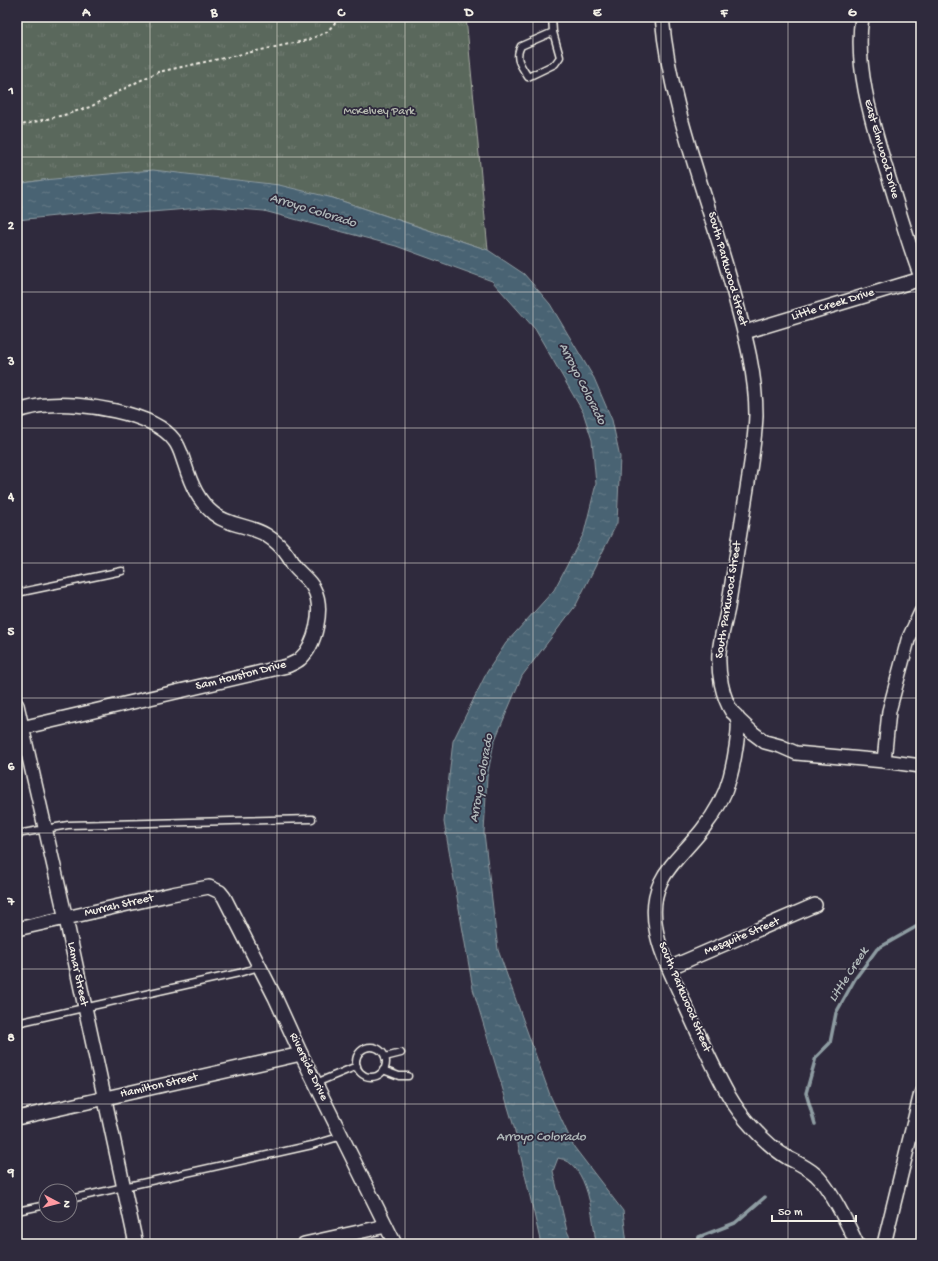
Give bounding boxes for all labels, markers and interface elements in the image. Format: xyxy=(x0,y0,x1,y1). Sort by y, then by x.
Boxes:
text: A xyxy=(81,6,91,21)
text: B xyxy=(210,6,219,21)
text: C xyxy=(336,6,346,21)
text: D xyxy=(464,6,474,21)
text: E xyxy=(593,6,602,21)
text: F xyxy=(720,6,729,21)
text: G xyxy=(848,6,857,21)
text: 1 xyxy=(7,84,14,99)
street label: East Elmwood Drive xyxy=(860,98,902,201)
park label: McKelvey Park xyxy=(344,105,416,119)
water label: Arroyo Colorado xyxy=(268,191,359,232)
street label: South Parkwood Street xyxy=(704,210,750,329)
text: 2 xyxy=(8,219,15,234)
street label: Little Creek Drive xyxy=(790,286,877,324)
water label: Arroyo Colorado xyxy=(555,341,610,428)
text: 3 xyxy=(7,355,15,370)
text: 4 xyxy=(7,490,15,505)
street label: South Parkwood Street xyxy=(713,539,745,659)
text: 5 xyxy=(8,625,15,640)
street label: Sam Houston Drive xyxy=(194,658,288,694)
water label: Arroyo Colorado xyxy=(467,731,497,823)
text: 6 xyxy=(8,760,15,775)
street label: Murrah Street xyxy=(83,891,156,921)
text: 7 xyxy=(7,895,16,910)
street label: Mesquite Street xyxy=(702,914,783,959)
street label: South Parkwood Street xyxy=(654,940,714,1055)
street label: Lamar Street xyxy=(63,941,91,1008)
water label: Little Creek xyxy=(826,944,873,1005)
text: 8 xyxy=(7,1031,15,1046)
street label: Riverside Drive xyxy=(286,1031,331,1104)
street label: Hamilton Street xyxy=(119,1070,200,1102)
water label: Arroyo Colorado xyxy=(496,1130,587,1145)
text: 9 xyxy=(7,1166,15,1181)
north arrow xyxy=(38,1183,78,1223)
scale bar xyxy=(772,1197,856,1223)
text: N xyxy=(60,1200,72,1208)
text: 50 m xyxy=(778,1206,803,1220)

